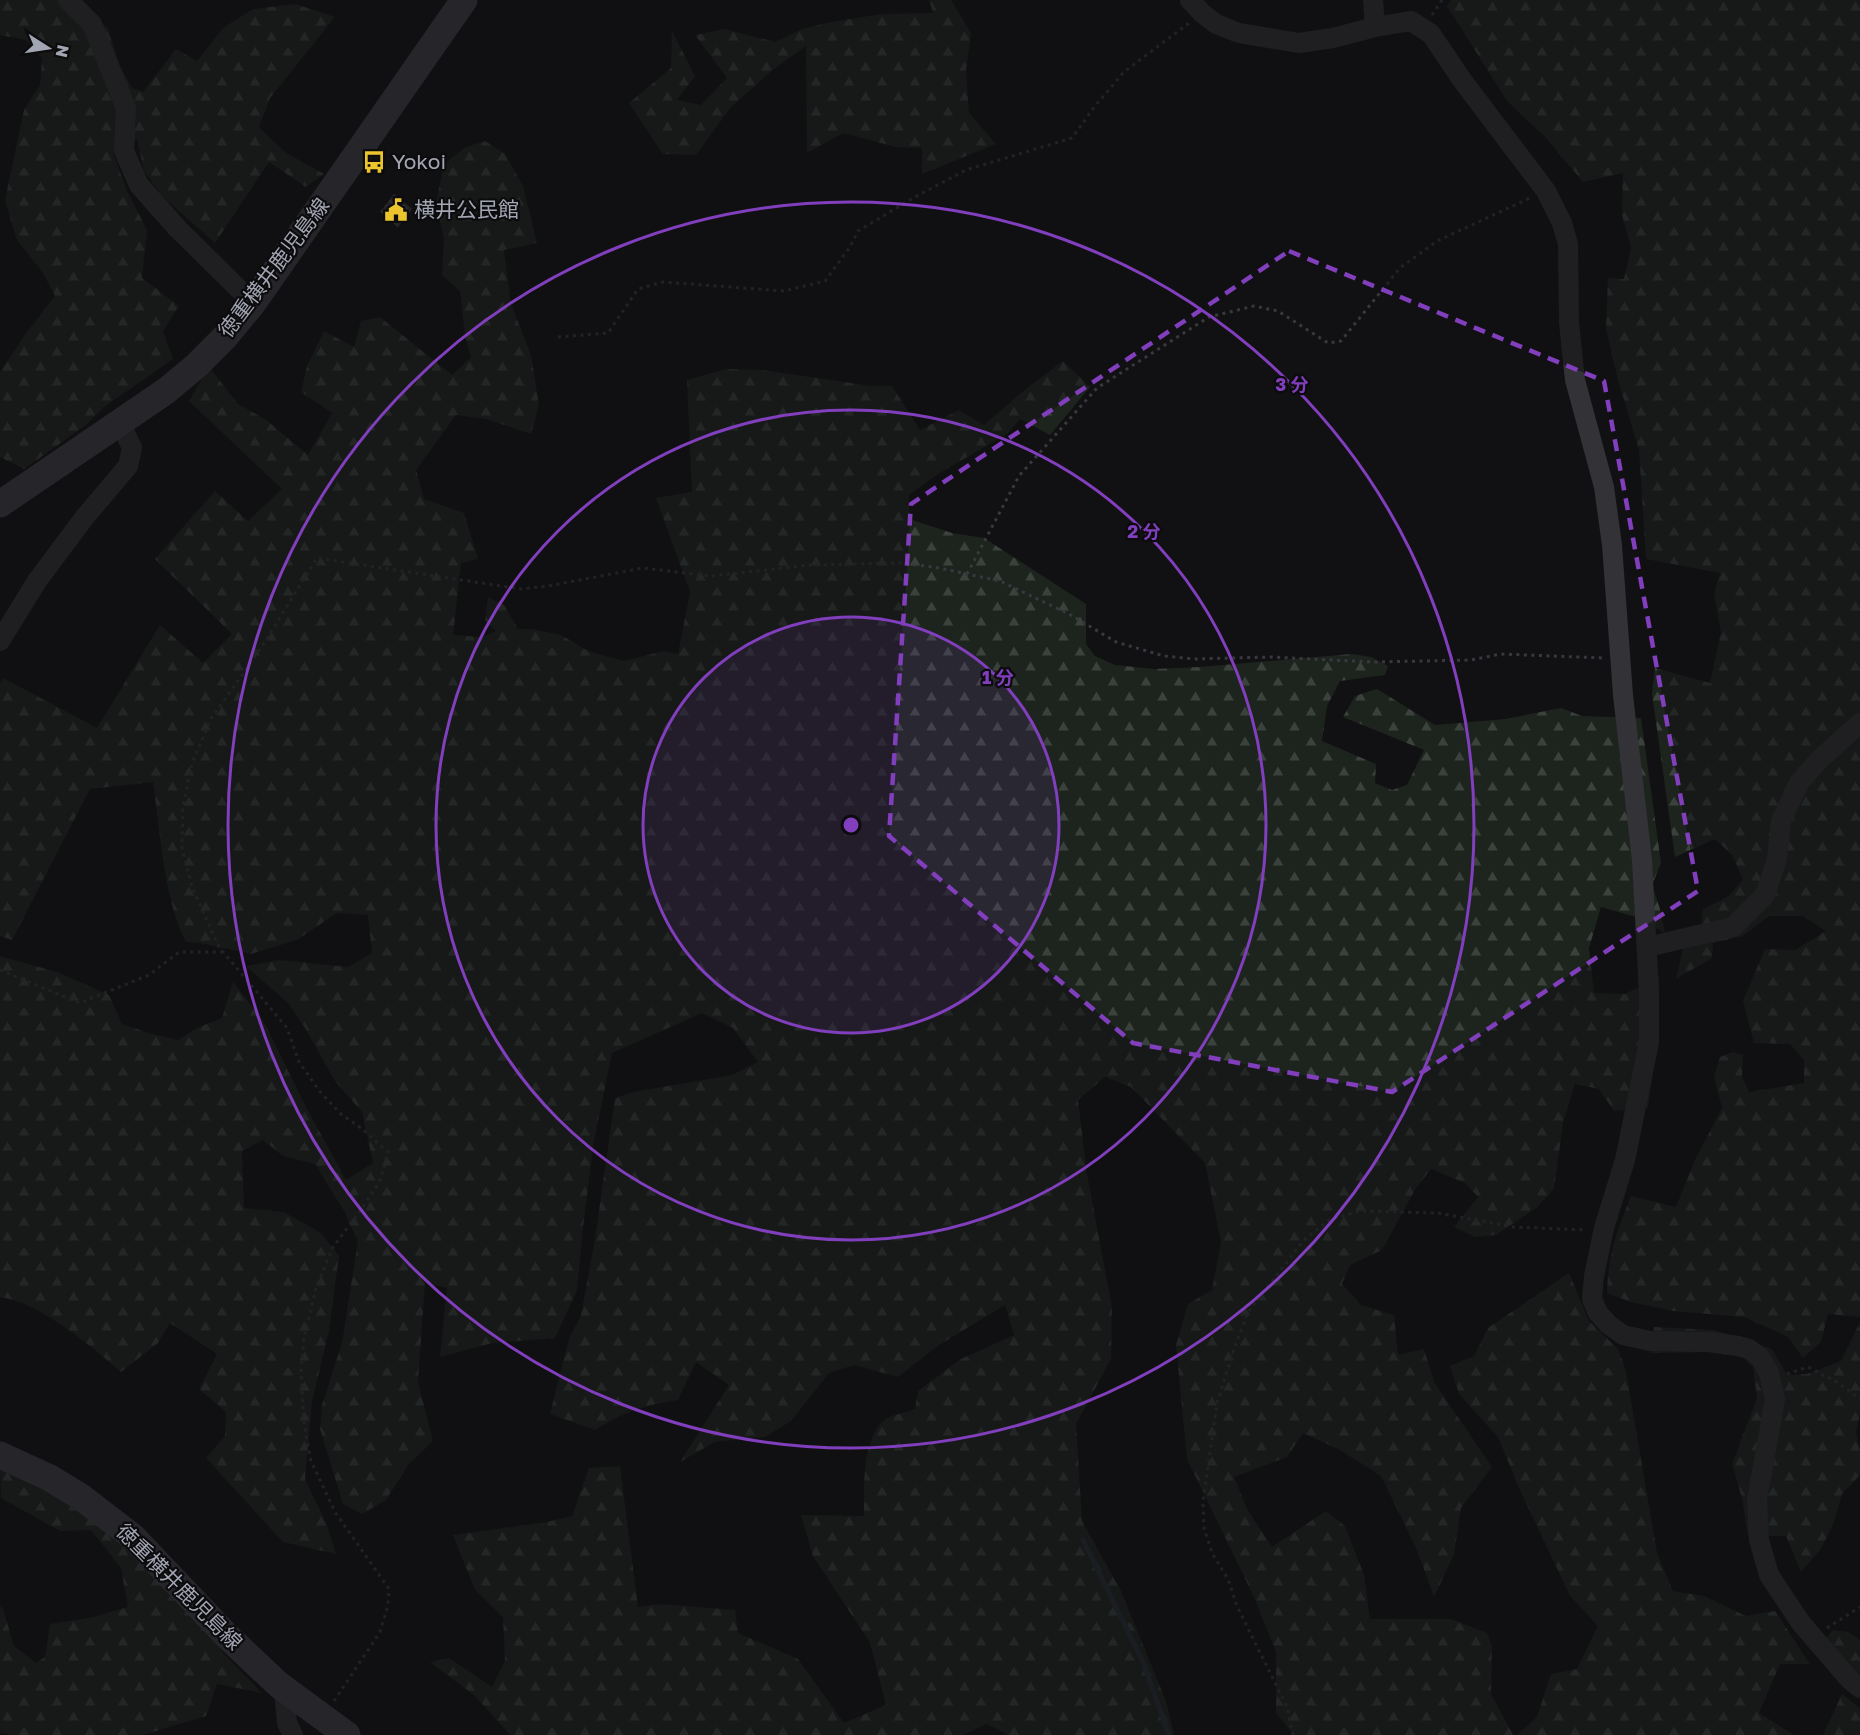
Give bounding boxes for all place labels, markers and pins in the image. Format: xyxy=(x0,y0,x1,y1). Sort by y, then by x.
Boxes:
place label: Yokoi xyxy=(392,148,446,174)
bus stop icon: Yokoi xyxy=(361,149,387,175)
place label: 横井公民館 xyxy=(414,196,519,222)
public building icon: 横井公民館 xyxy=(383,197,409,223)
centre of rings xyxy=(841,815,861,835)

